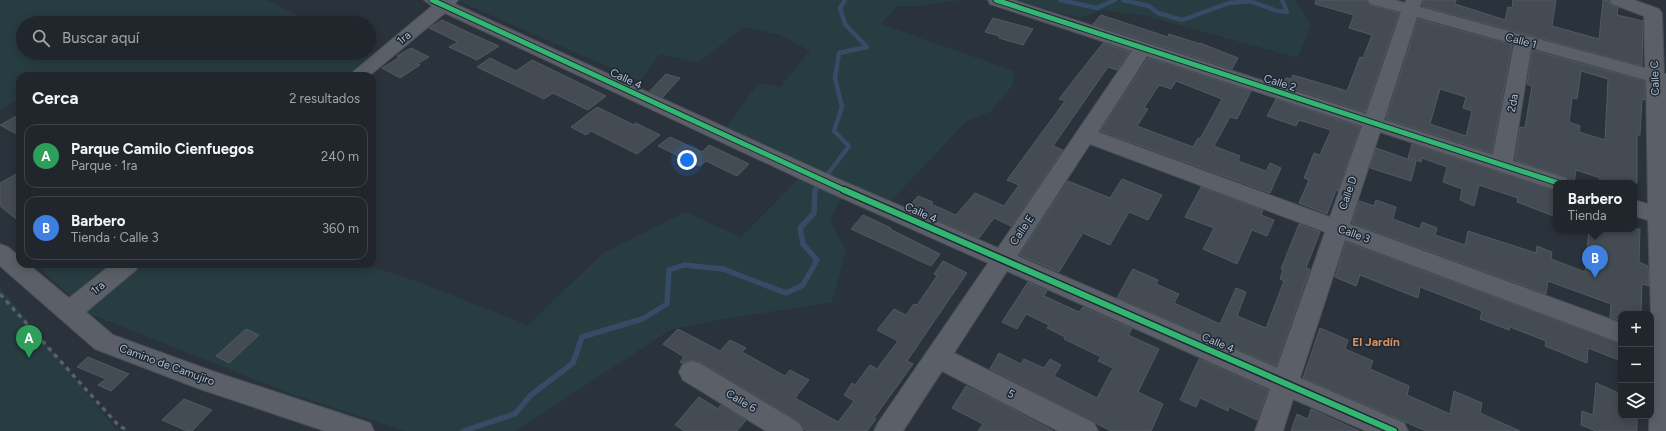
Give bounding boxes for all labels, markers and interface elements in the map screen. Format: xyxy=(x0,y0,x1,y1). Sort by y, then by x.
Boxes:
search box xyxy=(16,16,376,60)
icon: search xyxy=(30,27,52,49)
text: Buscar aquí xyxy=(62,29,139,47)
street label: 1ra xyxy=(395,29,413,47)
street label: Calle 1 xyxy=(1504,31,1538,51)
street label: Calle C xyxy=(1648,60,1662,96)
street label: Calle 4 xyxy=(608,66,644,92)
street label: Calle 2 xyxy=(1262,72,1298,94)
text: Cerca xyxy=(32,88,79,108)
text: 2 resultados xyxy=(289,91,360,106)
street label: 2da xyxy=(1505,93,1521,113)
text: Parque Camilo Cienfuegos xyxy=(71,140,254,158)
text: A xyxy=(41,149,51,164)
text: 240 m xyxy=(321,149,359,164)
your location xyxy=(677,150,697,170)
text: Parque · 1ra xyxy=(71,158,137,173)
street label: Calle D xyxy=(1336,174,1360,212)
popup xyxy=(1553,180,1637,232)
text: Barbero xyxy=(1568,190,1622,208)
street label: Calle 4 xyxy=(903,200,939,226)
text: Tienda xyxy=(1568,208,1607,223)
text: Barbero xyxy=(71,212,126,230)
street label: Calle E xyxy=(1007,212,1037,248)
text: B xyxy=(42,221,50,236)
text: 360 m xyxy=(322,221,359,236)
street label: Calle 3 xyxy=(1336,222,1372,246)
text: Tienda · Calle 3 xyxy=(71,230,159,245)
pin: B xyxy=(1582,245,1608,278)
street label: 1ra xyxy=(89,279,107,297)
map controls xyxy=(1618,311,1654,419)
button: + xyxy=(1618,311,1654,347)
pin: A xyxy=(16,325,42,358)
street label: Calle 4 xyxy=(1200,330,1236,356)
district label: El Jardín xyxy=(1352,335,1400,349)
street label: Camino de Camujiro xyxy=(118,342,216,388)
button: − xyxy=(1618,347,1654,383)
button: layers xyxy=(1618,383,1654,419)
street label: Calle 6 xyxy=(723,387,759,415)
street label: 5 xyxy=(1005,387,1017,401)

